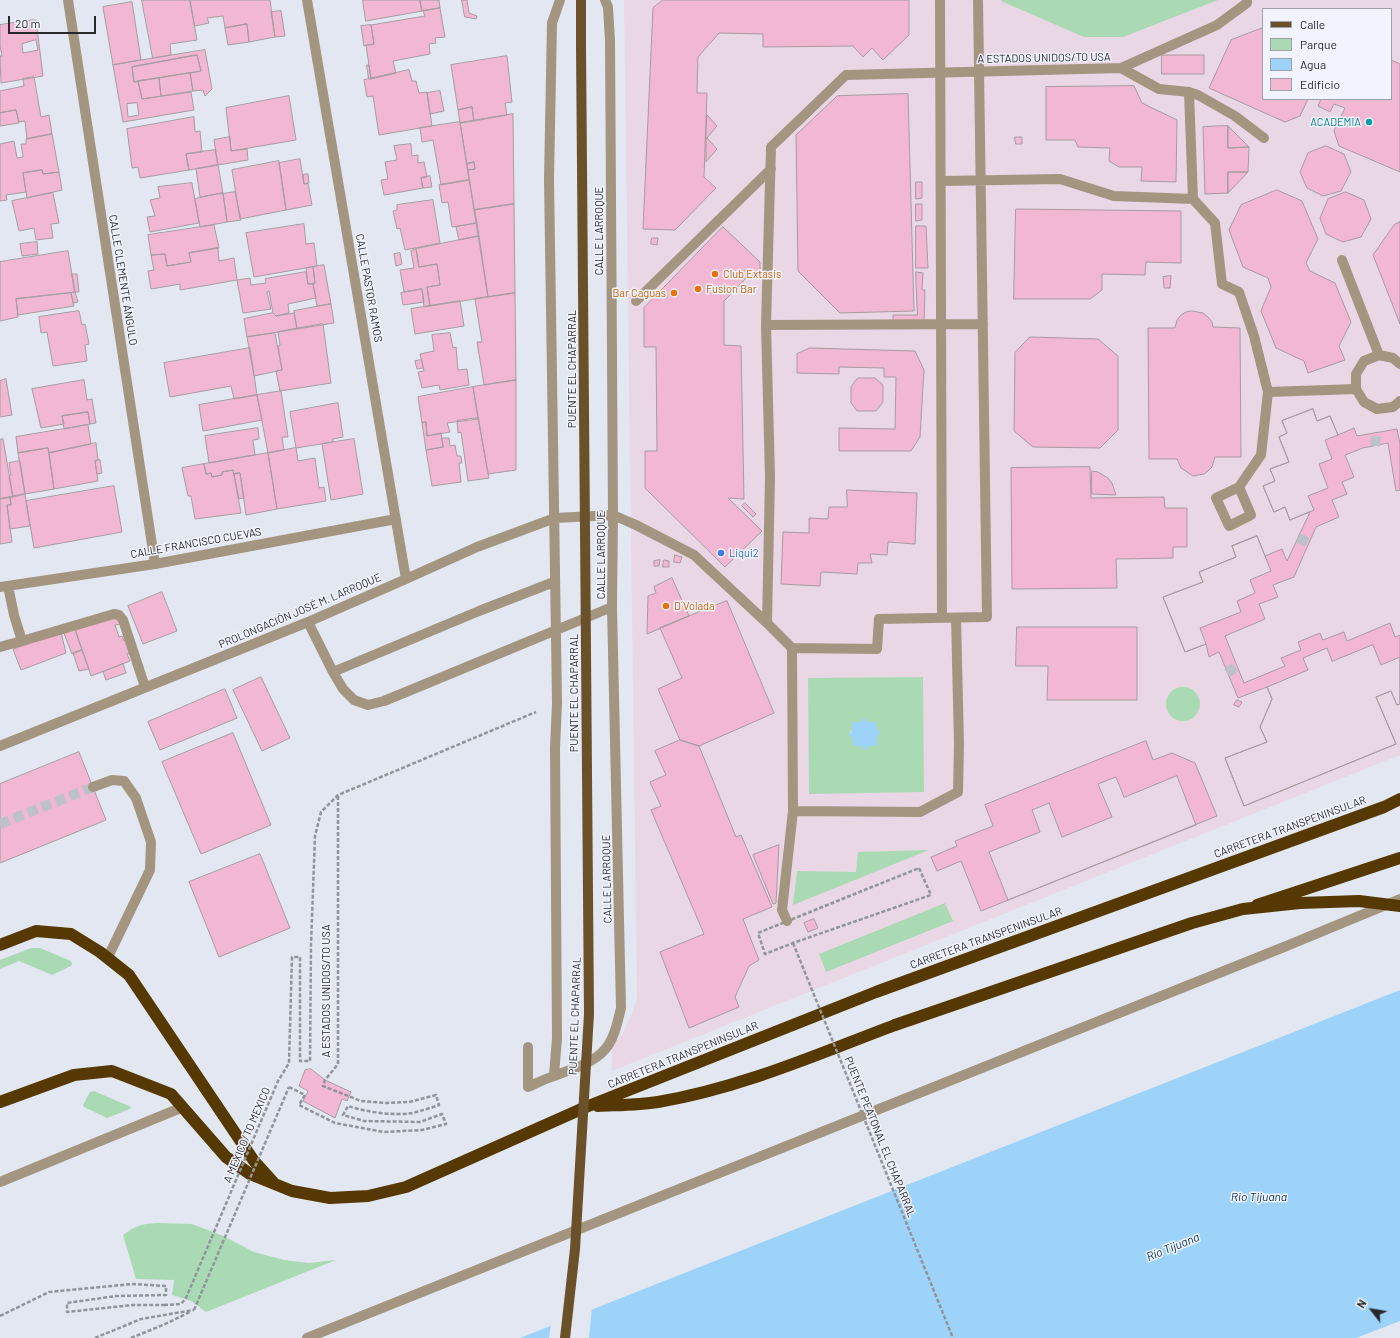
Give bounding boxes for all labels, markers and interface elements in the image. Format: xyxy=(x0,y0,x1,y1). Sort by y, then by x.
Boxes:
scale bar xyxy=(10,8,98,34)
legend xyxy=(1262,8,1392,100)
text: 20 m xyxy=(15,16,41,30)
text: Calle xyxy=(1300,17,1325,31)
text: Parque xyxy=(1300,37,1337,51)
street label: A ESTADOS UNIDOS/TO USA xyxy=(977,50,1111,66)
text: Agua xyxy=(1300,57,1326,71)
text: Edificio xyxy=(1300,77,1340,91)
place label: ACADEMIA xyxy=(1310,115,1361,129)
marker: ACADEMIA xyxy=(1364,117,1374,127)
street label: CALLE LARROQUE xyxy=(592,187,606,275)
street label: CALLE CLEMENTE ÁNGULO xyxy=(106,214,140,346)
street label: CALLE PASTOR RAMOS xyxy=(353,233,385,343)
place label: Club Extasis xyxy=(723,267,781,281)
marker: Club Extasis xyxy=(710,269,720,279)
place label: Fusion Bar xyxy=(706,282,757,296)
marker: Fusion Bar xyxy=(693,284,703,294)
place label: Bar Caguas xyxy=(612,286,666,300)
marker: Bar Caguas xyxy=(669,288,679,298)
street label: PUENTE EL CHAPARRAL xyxy=(565,310,579,428)
street label: CALLE LARROQUE xyxy=(594,511,608,599)
street label: CALLE FRANCISCO CUEVAS xyxy=(130,525,262,561)
place label: Liqui2 xyxy=(729,546,759,560)
marker: Liqui2 xyxy=(716,548,726,558)
street label: PROLONGACIÓN JOSÉ M. LARROQUE xyxy=(217,571,383,651)
place label: D´Volada xyxy=(674,599,715,613)
marker: D´Volada xyxy=(661,601,671,611)
street label: PUENTE EL CHAPARRAL xyxy=(567,634,581,752)
street label: CARRETERA TRANSPENINSULAR xyxy=(1212,793,1368,861)
street label: CALLE LARROQUE xyxy=(600,835,614,923)
street label: CARRETERA TRANSPENINSULAR xyxy=(908,904,1064,972)
street label: A ESTADOS UNIDOS/TO USA xyxy=(319,924,333,1058)
street label: PUENTE EL CHAPARRAL xyxy=(566,957,584,1075)
street label: CARRETERA TRANSPENINSULAR xyxy=(606,1019,760,1091)
street label: PUENTE PEATONAL EL CHAPARRAL xyxy=(842,1055,918,1219)
street label: A MEXICO/TO MEXICO xyxy=(221,1085,273,1185)
water label: Rio Tijuana xyxy=(1231,1190,1287,1204)
water label: Río Tijuana xyxy=(1144,1230,1202,1264)
north arrow xyxy=(1352,1290,1392,1330)
text: N xyxy=(1354,1297,1369,1310)

